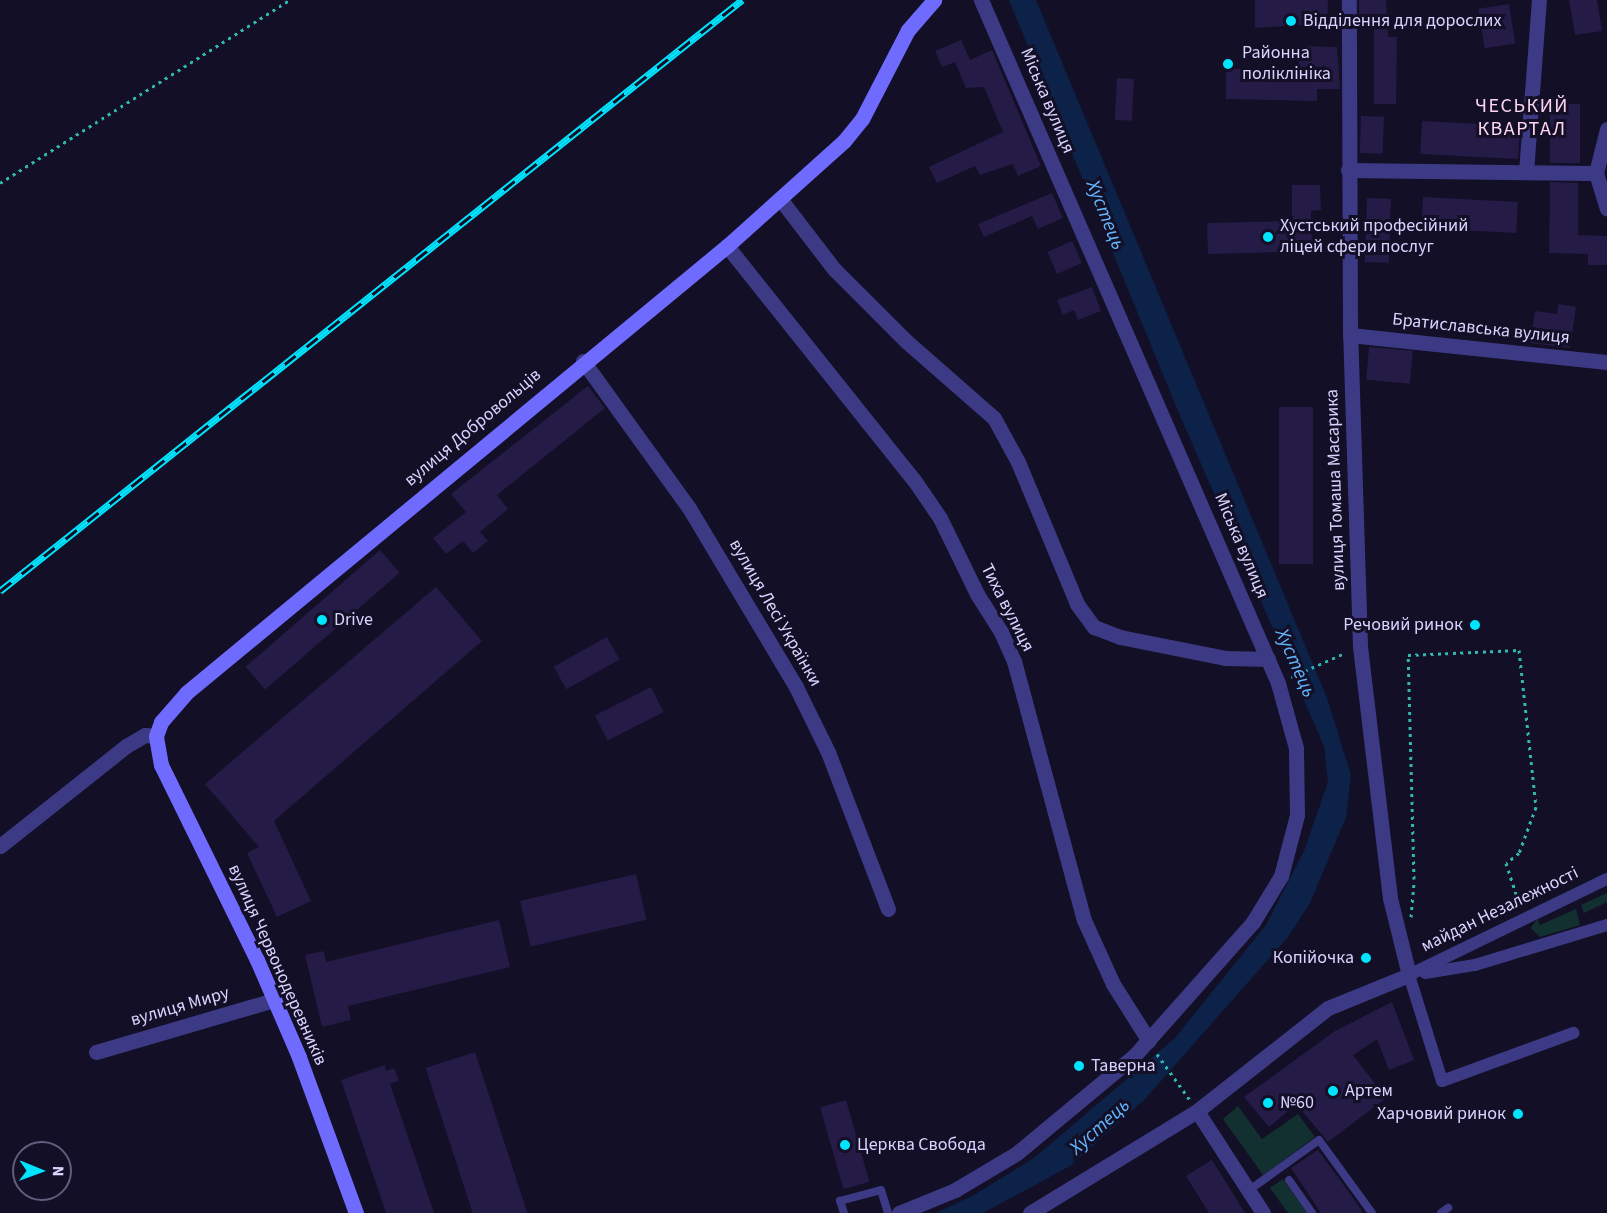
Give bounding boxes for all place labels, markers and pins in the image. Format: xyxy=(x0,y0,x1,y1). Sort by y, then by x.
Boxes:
place label: Відділення для дорослих xyxy=(1303,10,1502,32)
marker: Відділення для дорослих xyxy=(1284,14,1298,28)
place label: Районна поліклініка xyxy=(1242,43,1331,86)
marker: Районна поліклініка xyxy=(1219,55,1237,73)
place label: Хустський професійний ліцей сфери послуг xyxy=(1280,216,1468,258)
marker: Хустський професійний ліцей сфери послуг xyxy=(1261,230,1275,244)
place label: Drive xyxy=(334,609,373,631)
marker: Drive xyxy=(315,613,329,627)
place label: Речовий ринок xyxy=(1343,614,1463,636)
marker: Речовий ринок xyxy=(1468,618,1482,632)
place label: Копійочка xyxy=(1273,947,1354,969)
marker: Копійочка xyxy=(1359,951,1373,965)
place label: Таверна xyxy=(1091,1055,1156,1077)
marker: Таверна xyxy=(1072,1059,1086,1073)
place label: Артем xyxy=(1345,1080,1393,1102)
marker: Артем xyxy=(1326,1084,1340,1098)
place label: №60 xyxy=(1280,1092,1314,1114)
marker: №60 xyxy=(1261,1096,1275,1110)
place label: Харчовий ринок xyxy=(1377,1103,1506,1125)
marker: Харчовий ринок xyxy=(1511,1107,1525,1121)
place label: Церква Свобода xyxy=(857,1134,986,1156)
marker: Церква Свобода xyxy=(838,1138,852,1152)

